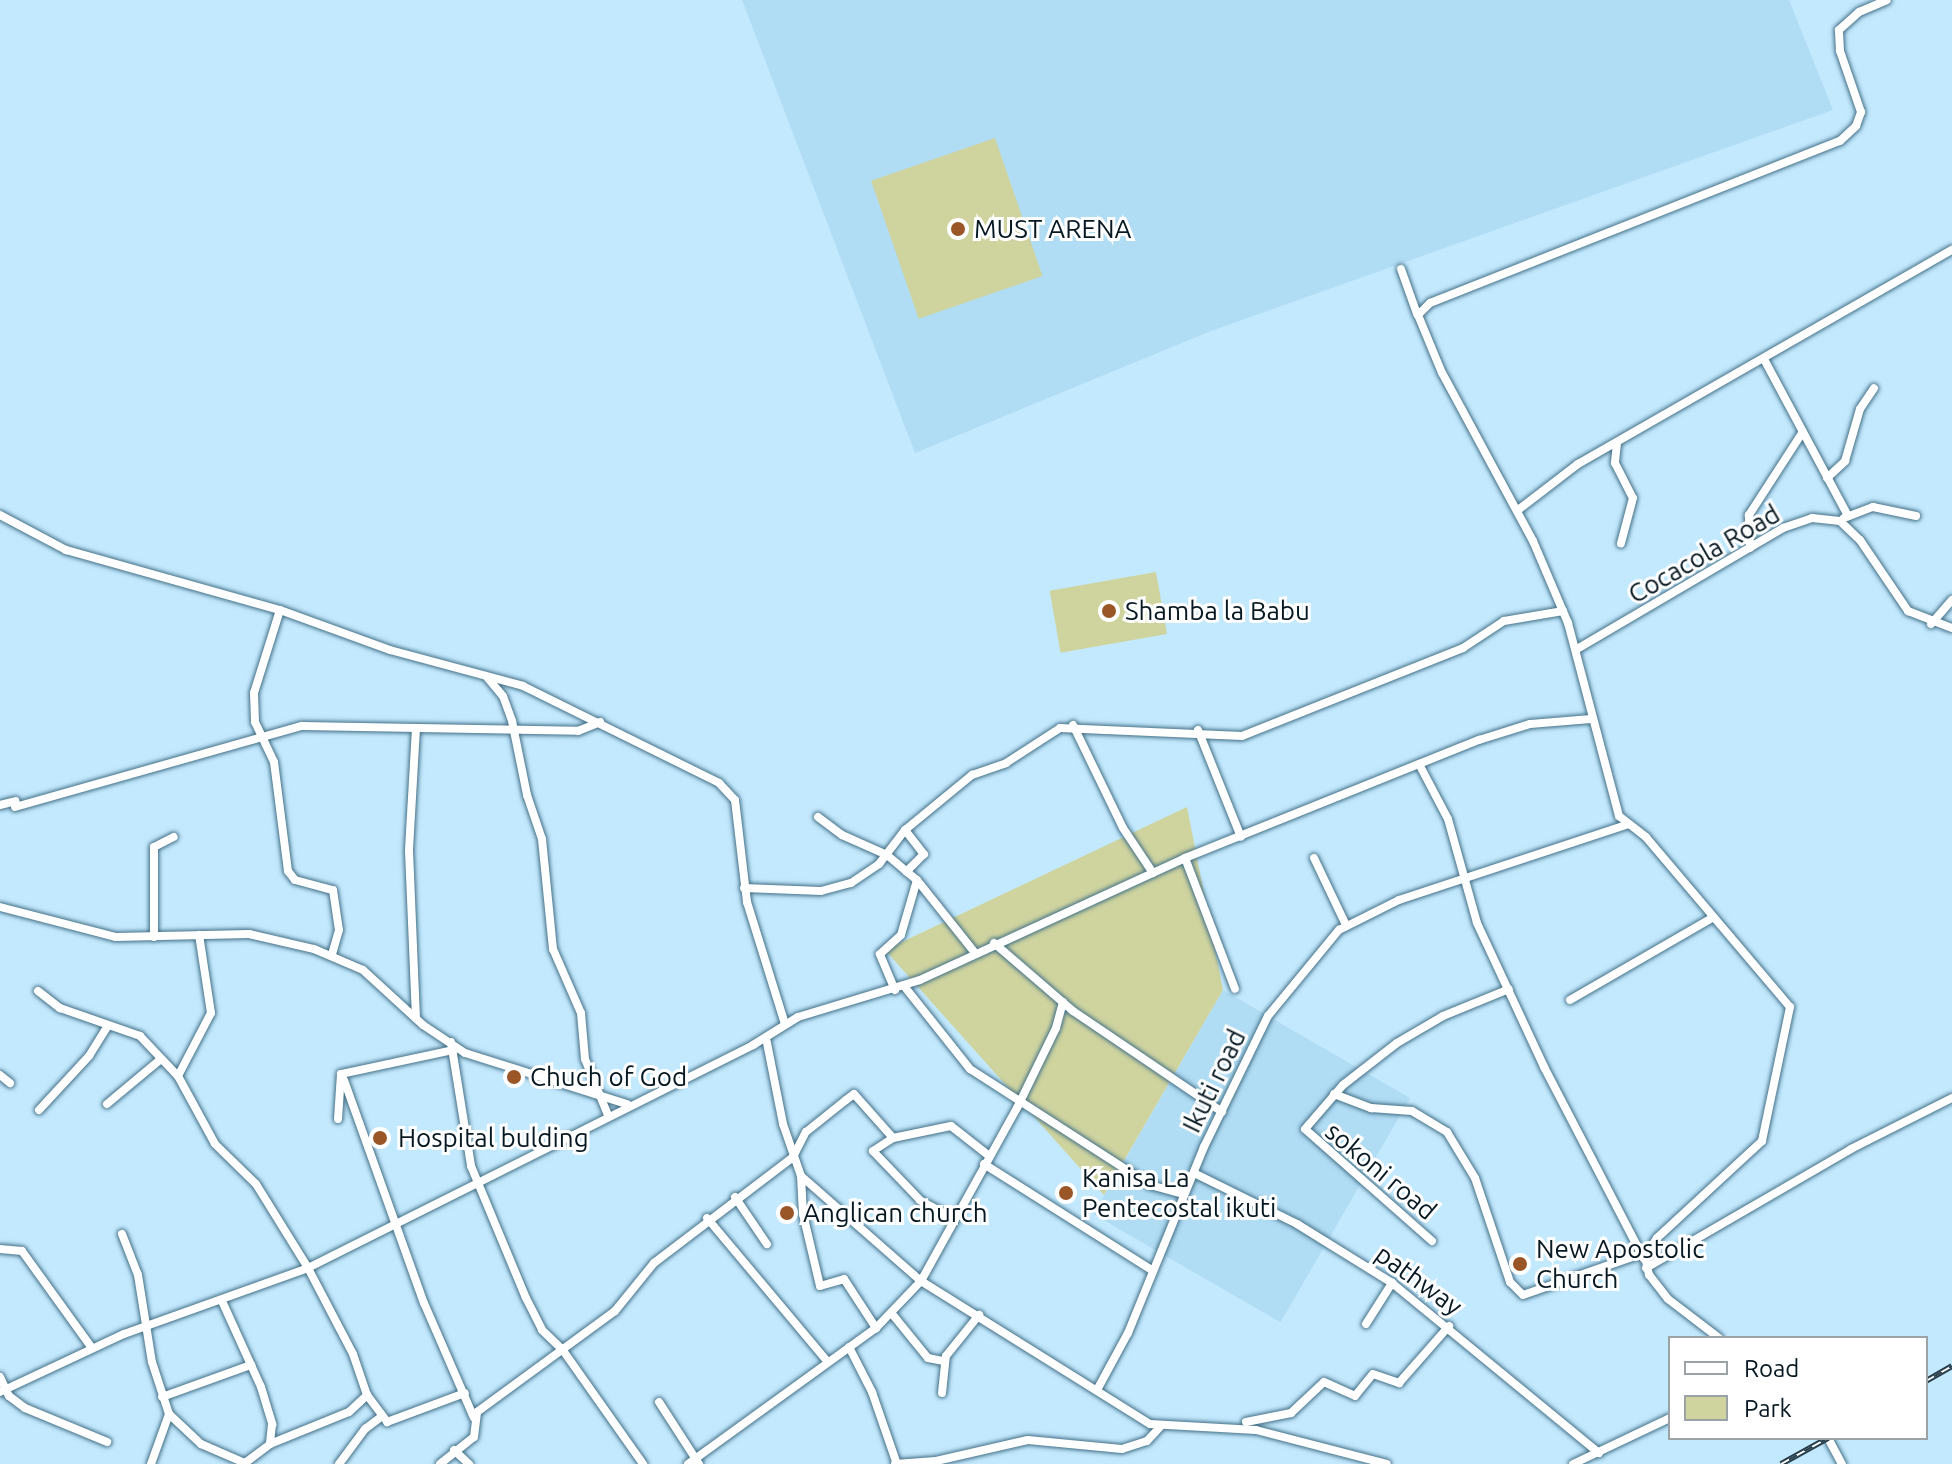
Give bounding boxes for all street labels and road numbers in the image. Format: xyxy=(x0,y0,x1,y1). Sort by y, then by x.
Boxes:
street label: Cocacola Road xyxy=(1623,498,1785,610)
street label: Ikuti road xyxy=(1176,1024,1252,1138)
street label: sokoni road xyxy=(1319,1116,1443,1226)
street label: pathway xyxy=(1370,1238,1468,1322)

